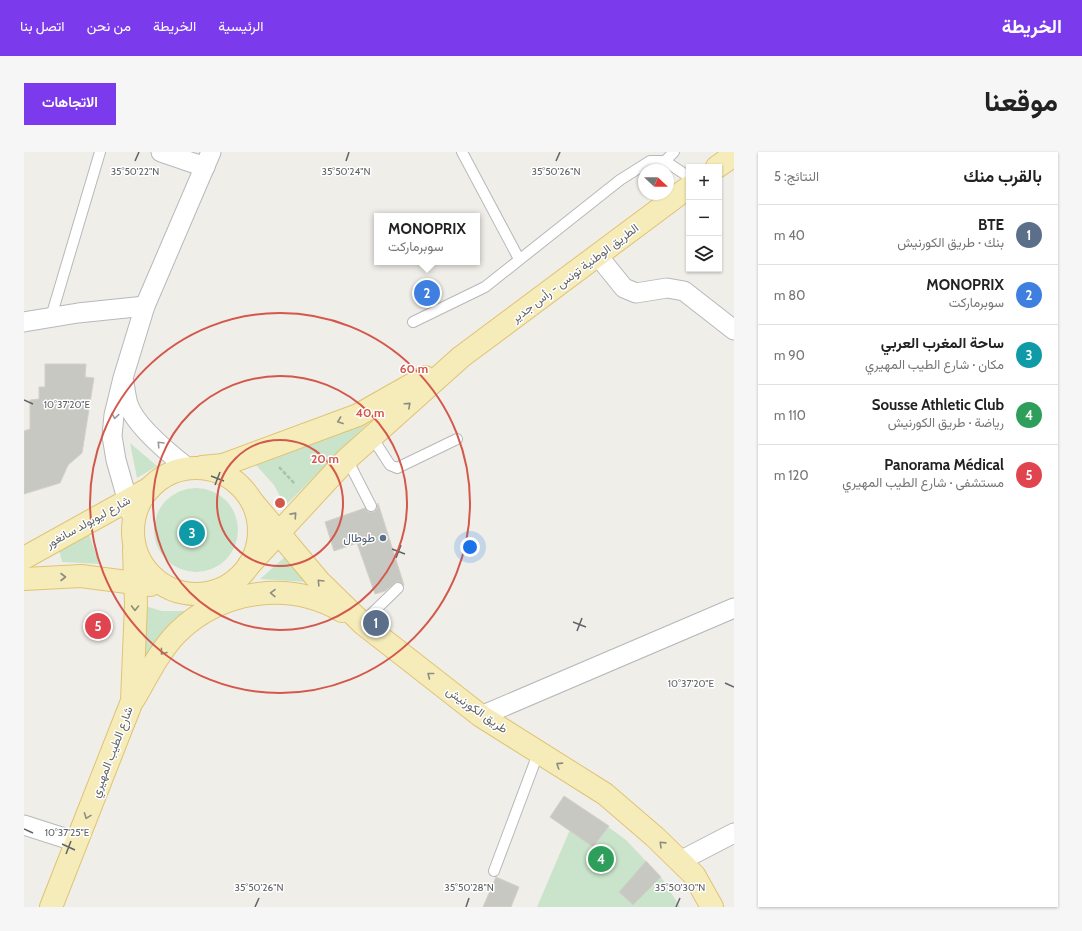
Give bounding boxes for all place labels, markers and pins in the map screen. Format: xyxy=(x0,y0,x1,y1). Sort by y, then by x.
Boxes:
pin: 2 xyxy=(414,278,440,308)
centre of rings xyxy=(273,496,287,510)
pin: 3 xyxy=(179,518,205,548)
place label: طوطال xyxy=(343,530,375,546)
marker: طوطال xyxy=(378,533,388,543)
pin: 1 xyxy=(363,608,389,638)
pin: 5 xyxy=(85,611,111,641)
pin: 4 xyxy=(588,844,614,874)

